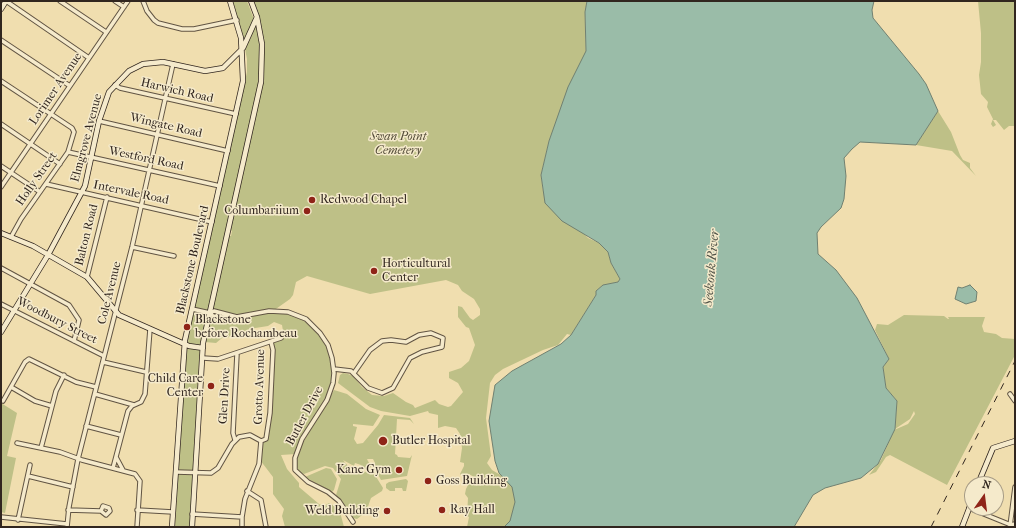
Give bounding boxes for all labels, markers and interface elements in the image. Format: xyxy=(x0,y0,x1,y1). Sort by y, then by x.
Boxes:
street label: Lorimer Avenue xyxy=(26,50,86,128)
street label: Harwich Road xyxy=(139,76,215,106)
street label: Elmgrove Avenue xyxy=(68,92,106,184)
street label: Wingate Road xyxy=(128,111,204,141)
park label: Swan Point Cemetery xyxy=(370,130,426,158)
street label: Westford Road xyxy=(107,144,185,174)
street label: Holly Street xyxy=(13,149,61,209)
street label: Intervale Road xyxy=(92,178,170,208)
place label: Redwood Chapel xyxy=(320,193,407,207)
marker: Redwood Chapel xyxy=(307,195,317,205)
street label: Balton Road xyxy=(72,203,102,267)
street label: Blackstone Boulevard xyxy=(174,204,212,316)
place label: Columbariium xyxy=(224,204,299,218)
marker: Columbariium xyxy=(302,206,312,216)
water label: Seekonk River xyxy=(701,229,723,307)
place label: Horticultural Center xyxy=(382,257,451,285)
street label: Cole Avenue xyxy=(95,260,125,326)
marker: Horticultural Center xyxy=(369,266,379,276)
street label: Woodbury Street xyxy=(14,295,100,347)
place label: Blackstone before Rochambeau xyxy=(195,313,297,341)
marker: Blackstone before Rochambeau xyxy=(182,322,192,332)
street label: Grotto Avenue xyxy=(251,349,269,425)
street label: Glen Drive xyxy=(216,367,234,425)
place label: Child Care Center xyxy=(148,372,203,400)
marker: Child Care Center xyxy=(206,381,216,391)
street label: Butler Drive xyxy=(283,384,327,448)
place label: Butler Hospital xyxy=(392,434,471,448)
marker: Butler Hospital xyxy=(377,435,389,447)
place label: Kane Gym xyxy=(336,463,391,477)
marker: Kane Gym xyxy=(394,465,404,475)
place label: Goss Building xyxy=(436,474,507,488)
marker: Goss Building xyxy=(423,476,433,486)
north arrow xyxy=(964,476,1004,516)
text: N xyxy=(981,478,992,492)
place label: Ray Hall xyxy=(450,503,495,517)
place label: Weld Building xyxy=(305,504,379,518)
marker: Ray Hall xyxy=(437,505,447,515)
marker: Weld Building xyxy=(382,506,392,516)

